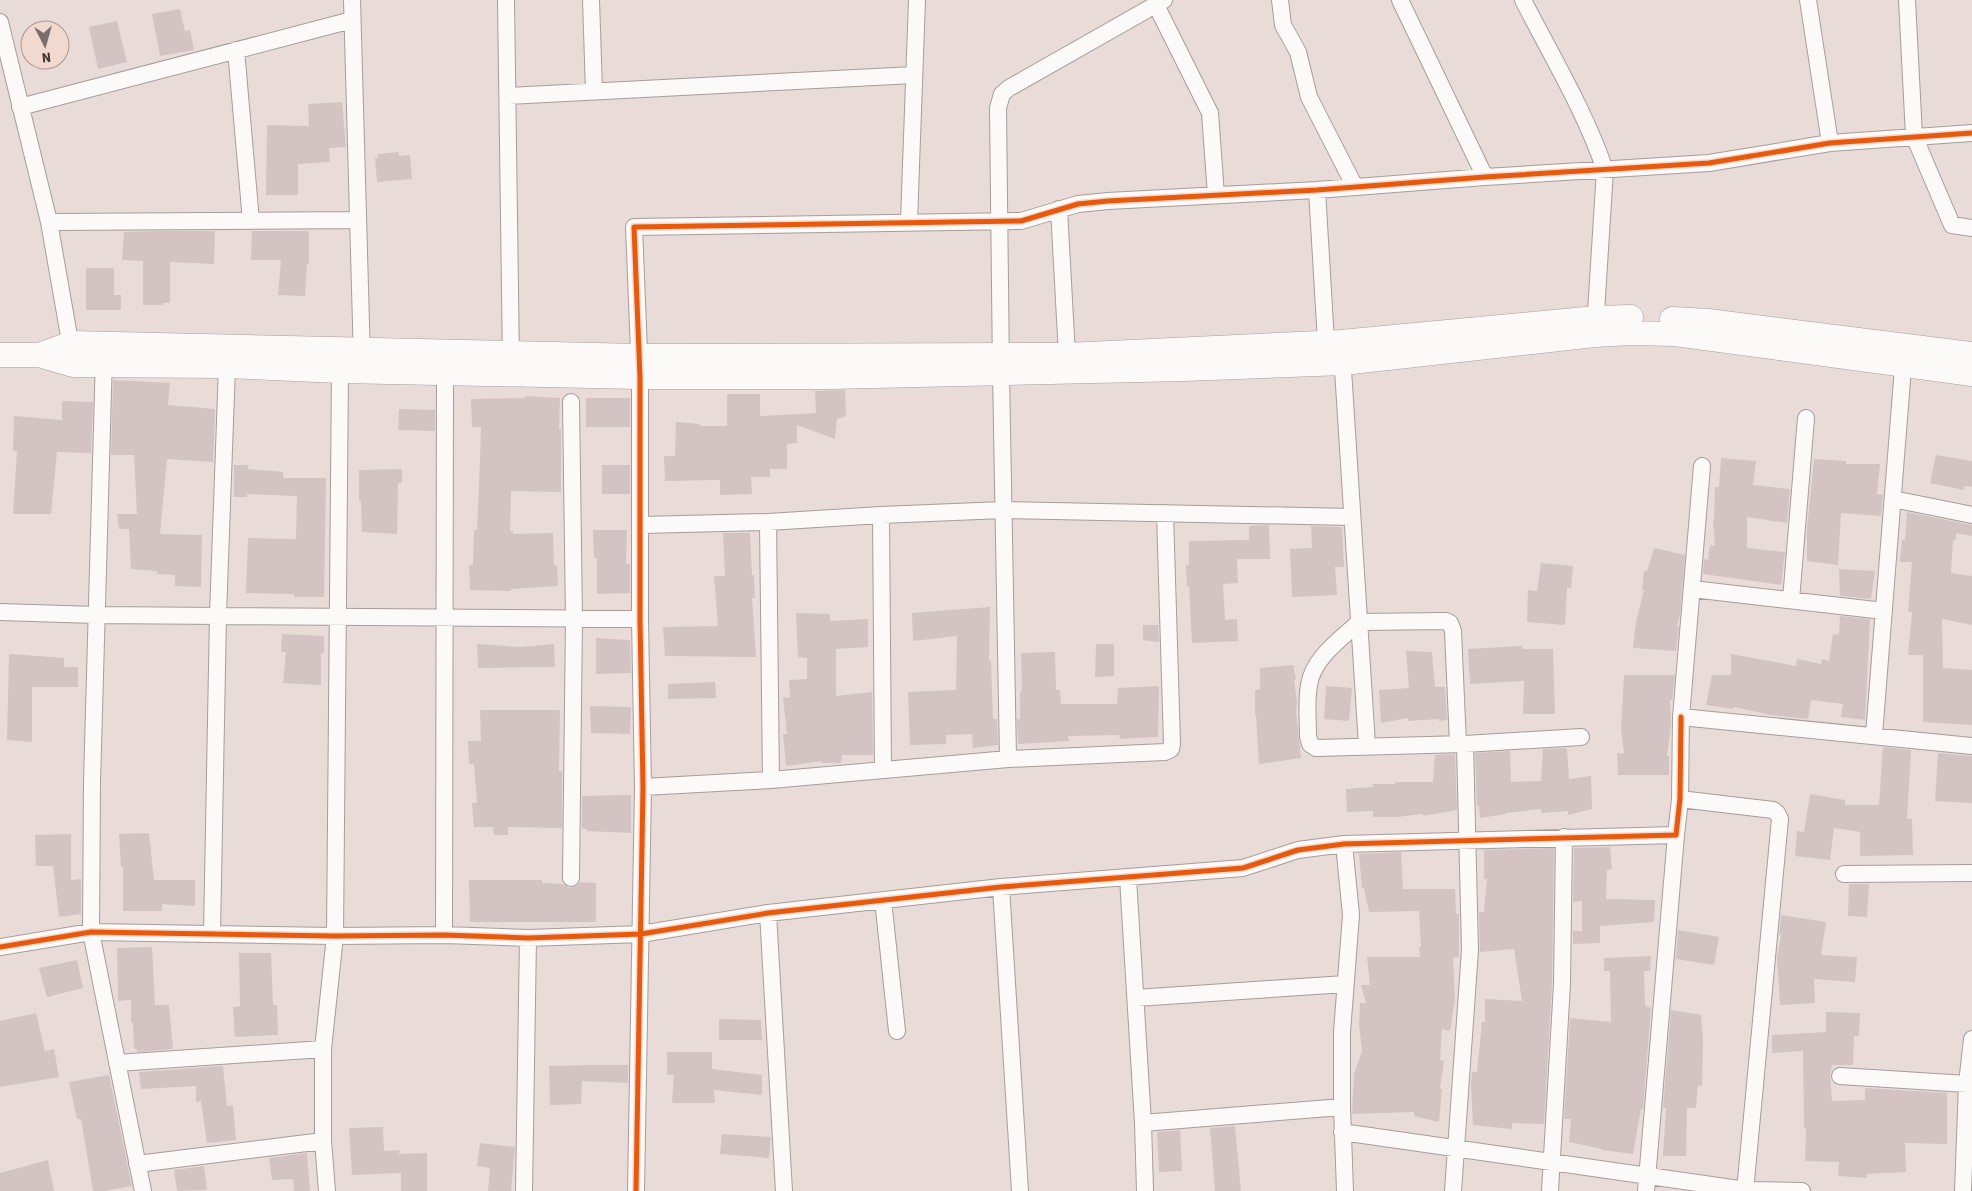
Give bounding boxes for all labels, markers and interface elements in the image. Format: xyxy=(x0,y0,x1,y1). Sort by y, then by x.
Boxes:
north arrow xyxy=(20,20,70,70)
text: N xyxy=(41,47,52,67)

